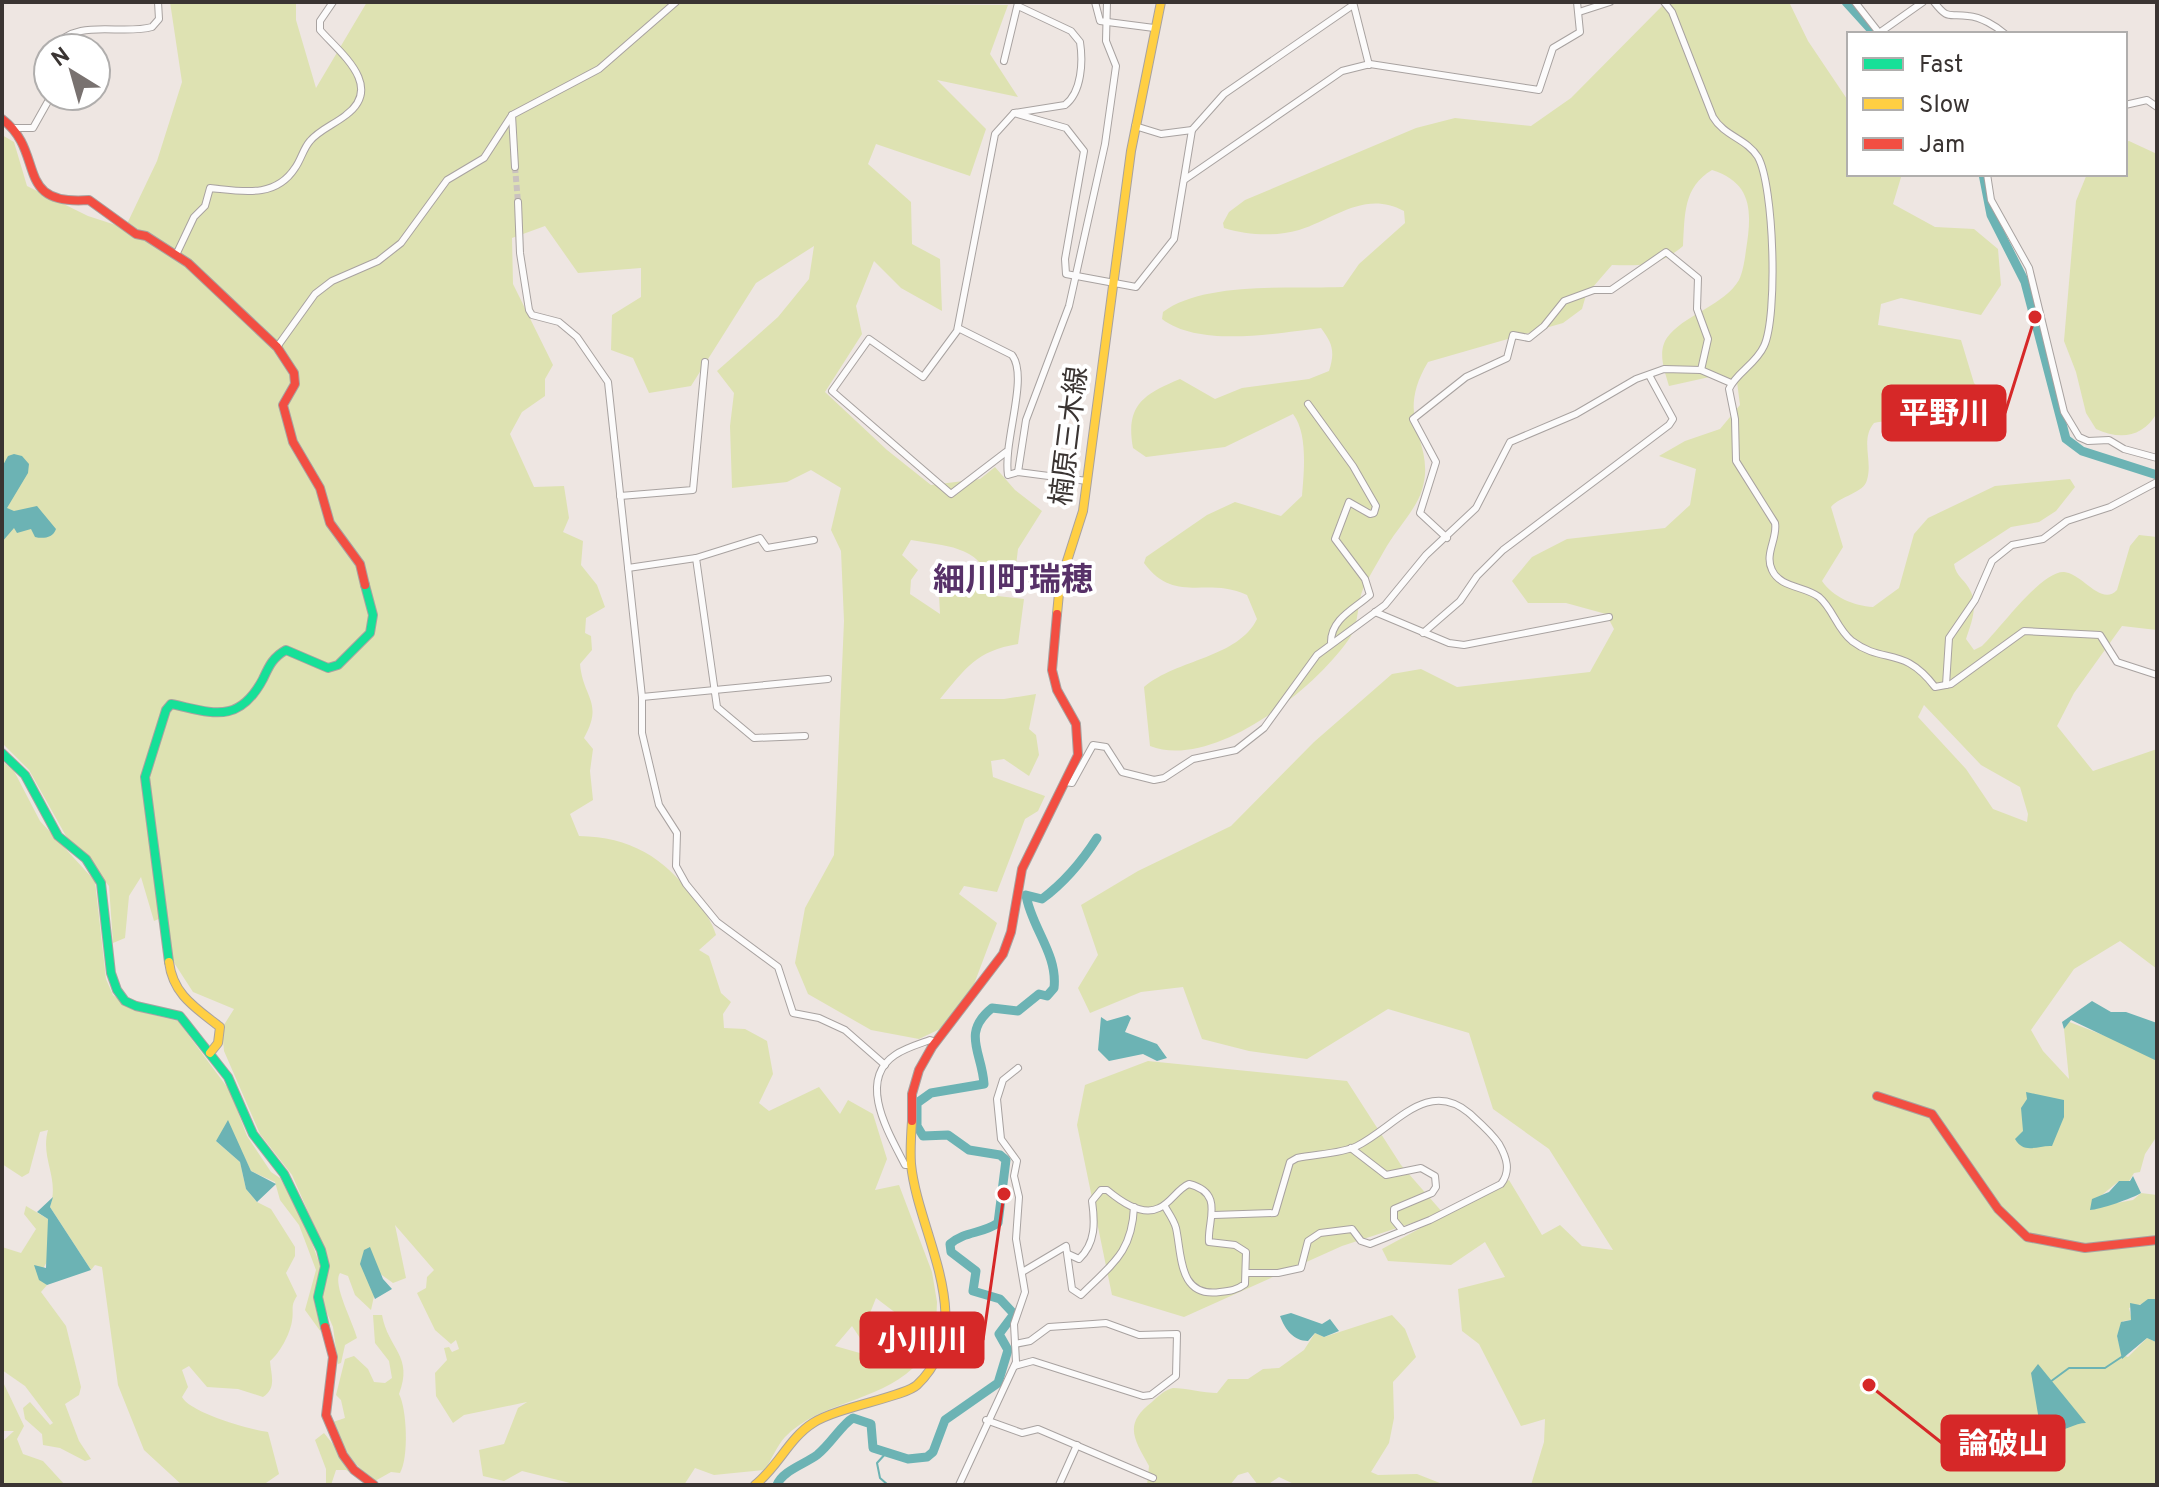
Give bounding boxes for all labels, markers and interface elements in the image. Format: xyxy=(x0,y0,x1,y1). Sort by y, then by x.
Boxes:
north arrow xyxy=(32,32,112,112)
legend xyxy=(1847,32,2127,176)
text: N xyxy=(47,42,76,74)
text: Fast xyxy=(1919,51,1963,81)
text: Slow xyxy=(1919,91,1970,121)
text: Jam xyxy=(1919,131,1965,161)
street label: 楠原三木線 xyxy=(1045,365,1097,508)
callout: 平野川 xyxy=(1883,386,2005,440)
text: 平野川 xyxy=(1899,397,1989,434)
district label: 細川町瑞穂 xyxy=(933,562,1093,602)
callout: 小川川 xyxy=(861,1313,983,1367)
text: 小川川 xyxy=(877,1324,967,1361)
callout: 論破山 xyxy=(1942,1416,2064,1470)
text: 論破山 xyxy=(1958,1428,2048,1465)

